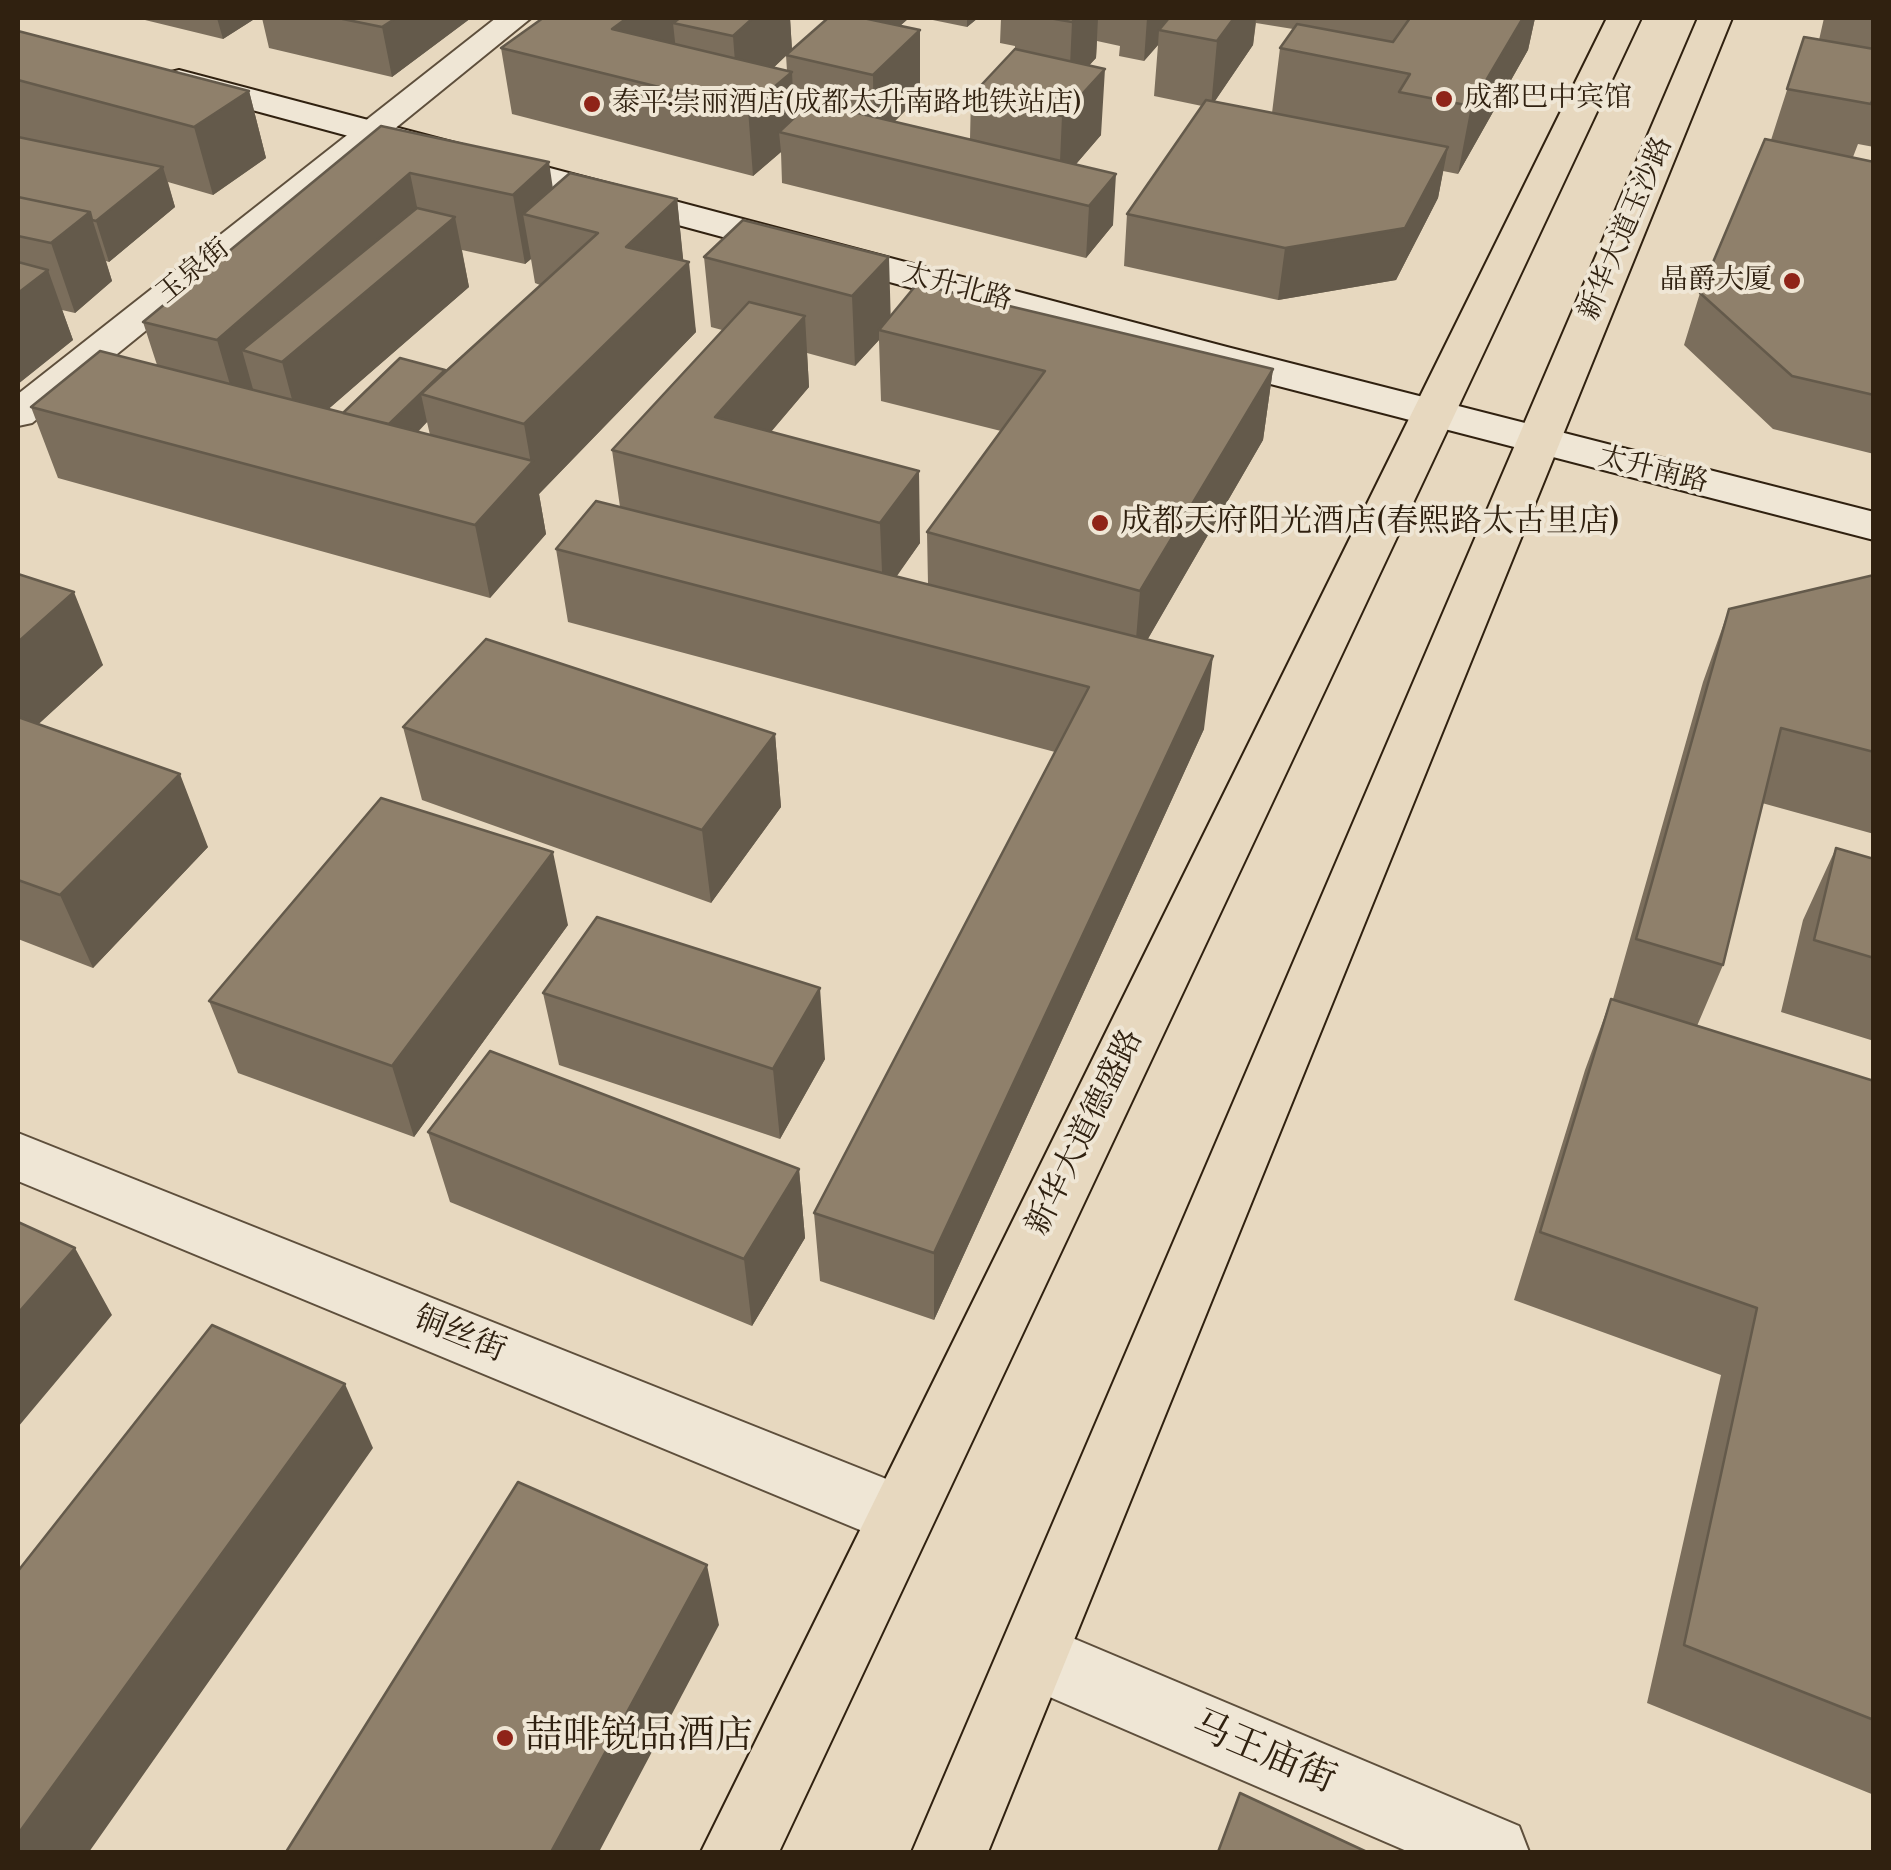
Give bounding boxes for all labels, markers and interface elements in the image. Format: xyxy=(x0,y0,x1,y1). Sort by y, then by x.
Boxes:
place label: 成都巴中宾馆 xyxy=(1464,82,1632,116)
place label: 泰平·崇丽酒店(成都太升南路地铁站店) xyxy=(612,87,1082,121)
marker: 成都巴中宾馆 xyxy=(1433,88,1455,110)
marker: 泰平·崇丽酒店(成都太升南路地铁站店) xyxy=(581,93,603,115)
street label: 新华大道玉沙路 xyxy=(1573,132,1681,326)
street label: 玉泉街 xyxy=(151,233,237,311)
street label: 太升北路 xyxy=(899,257,1015,319)
place label: 晶爵大厦 xyxy=(1660,264,1772,298)
marker: 晶爵大厦 xyxy=(1781,270,1803,292)
street label: 太升南路 xyxy=(1595,441,1711,501)
place label: 成都天府阳光酒店(春熙路太古里店) xyxy=(1120,504,1620,542)
marker: 成都天府阳光酒店(春熙路太古里店) xyxy=(1089,512,1111,534)
street label: 新华大道德盛路 xyxy=(1020,1024,1152,1242)
street label: 铜丝街 xyxy=(407,1300,511,1372)
street label: 马王庙街 xyxy=(1184,1703,1342,1805)
place label: 喆啡锐品酒店 xyxy=(525,1715,753,1761)
marker: 喆啡锐品酒店 xyxy=(494,1727,516,1749)

